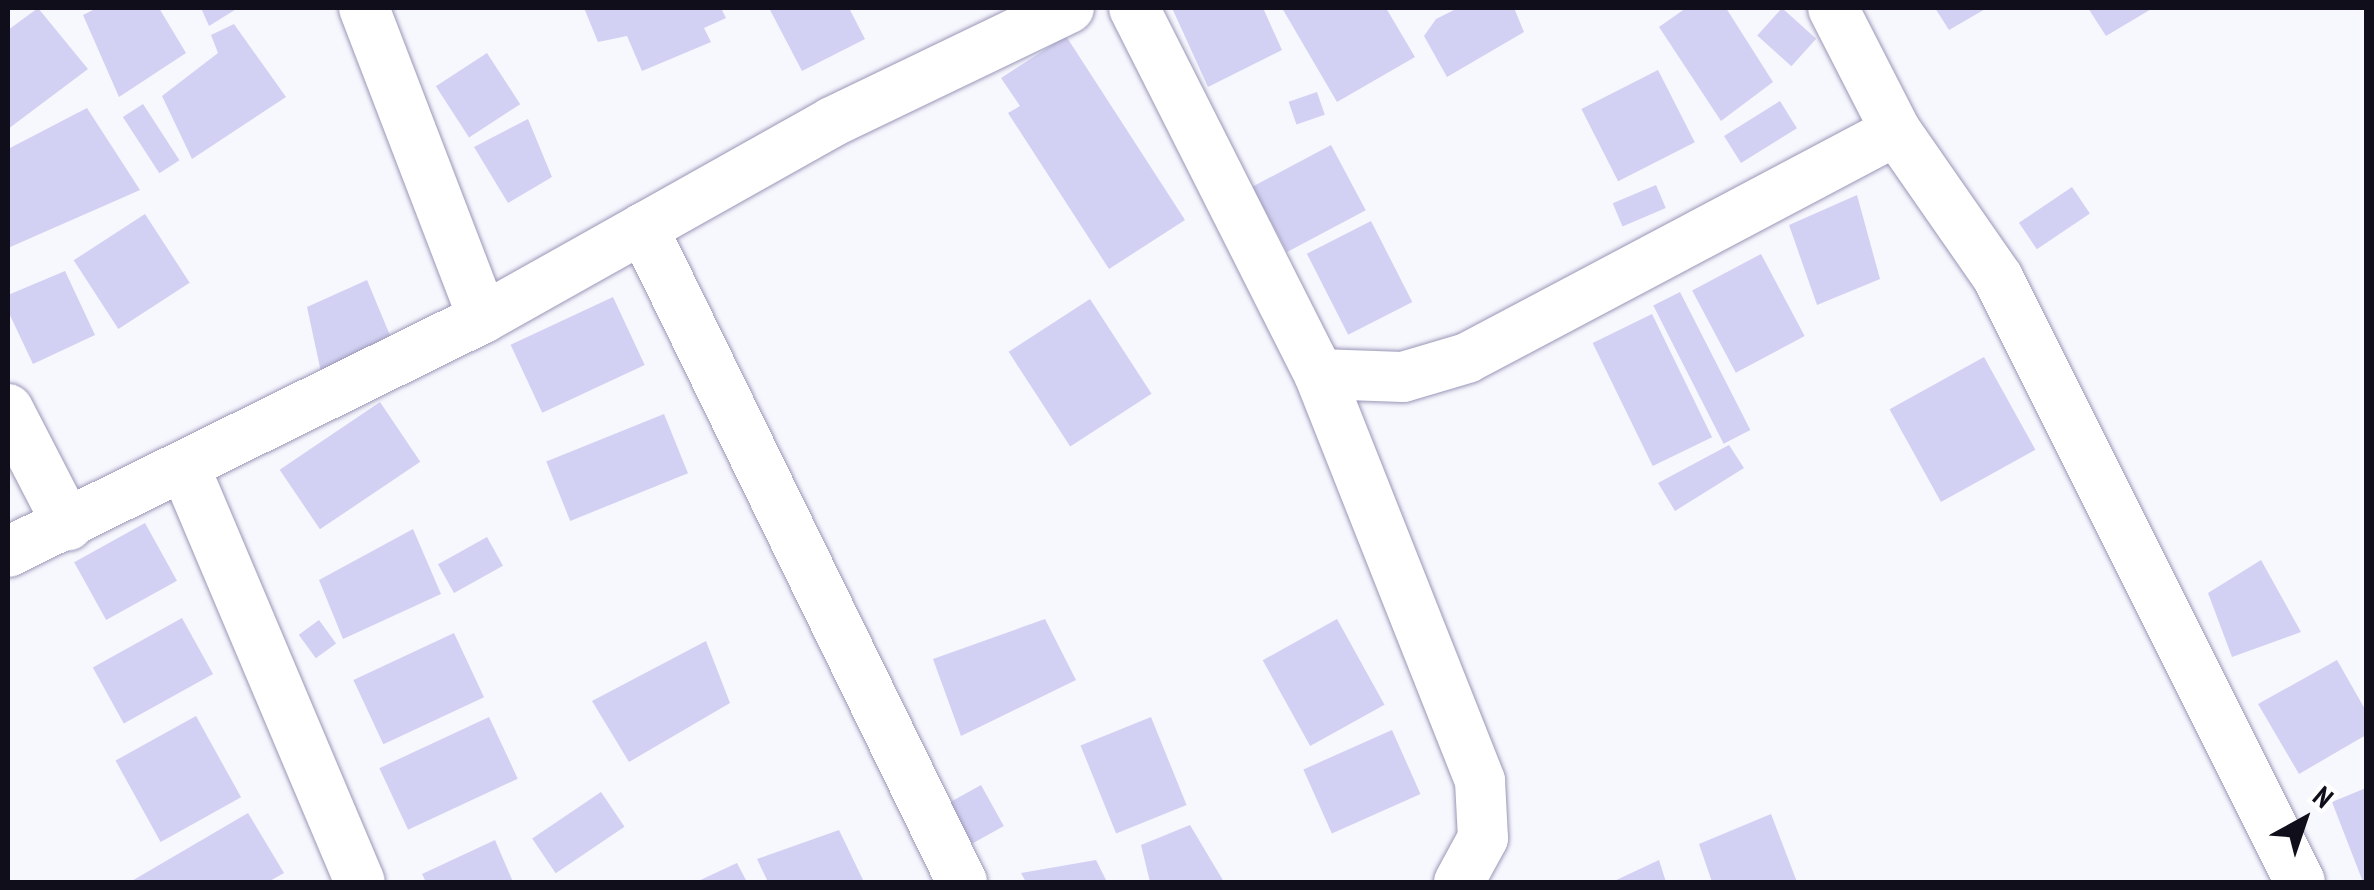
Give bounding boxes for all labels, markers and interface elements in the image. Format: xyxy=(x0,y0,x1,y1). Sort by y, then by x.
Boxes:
north arrow xyxy=(2254,770,2354,870)
text: N xyxy=(2306,778,2341,816)

